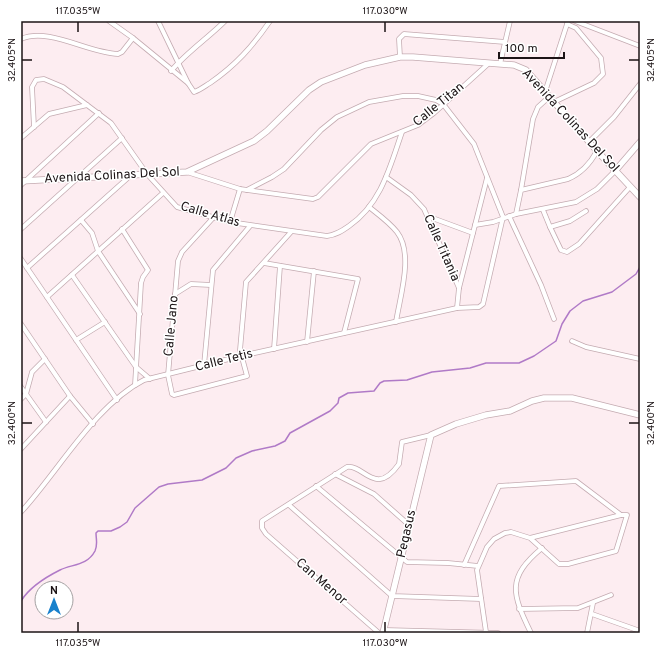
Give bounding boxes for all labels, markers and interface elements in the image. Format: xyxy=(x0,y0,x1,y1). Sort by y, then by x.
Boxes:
text: 117.035°W xyxy=(55,5,101,18)
text: 117.030°W xyxy=(362,5,408,18)
scale bar xyxy=(499,34,564,60)
text: 32.405°N xyxy=(6,38,19,82)
text: 32.405°N xyxy=(645,38,658,82)
text: 100 m xyxy=(505,41,538,57)
street label: Avenida Colinas Del Sol xyxy=(518,66,622,176)
street label: Calle Titan xyxy=(410,79,468,131)
street label: Avenida Colinas Del Sol xyxy=(44,164,180,188)
street label: Calle Atlas xyxy=(178,199,242,231)
street label: Calle Titania xyxy=(419,212,463,284)
street label: Calle Jano xyxy=(161,295,183,357)
street label: Calle Tetis xyxy=(193,346,255,376)
text: 32.400°N xyxy=(6,401,19,445)
text: 32.400°N xyxy=(645,401,658,445)
street label: Pegasus xyxy=(394,508,420,560)
street label: Can Menor xyxy=(292,555,350,609)
north arrow xyxy=(34,580,74,620)
text: N xyxy=(50,584,58,598)
text: 117.035°W xyxy=(55,637,101,650)
text: 117.030°W xyxy=(362,637,408,650)

